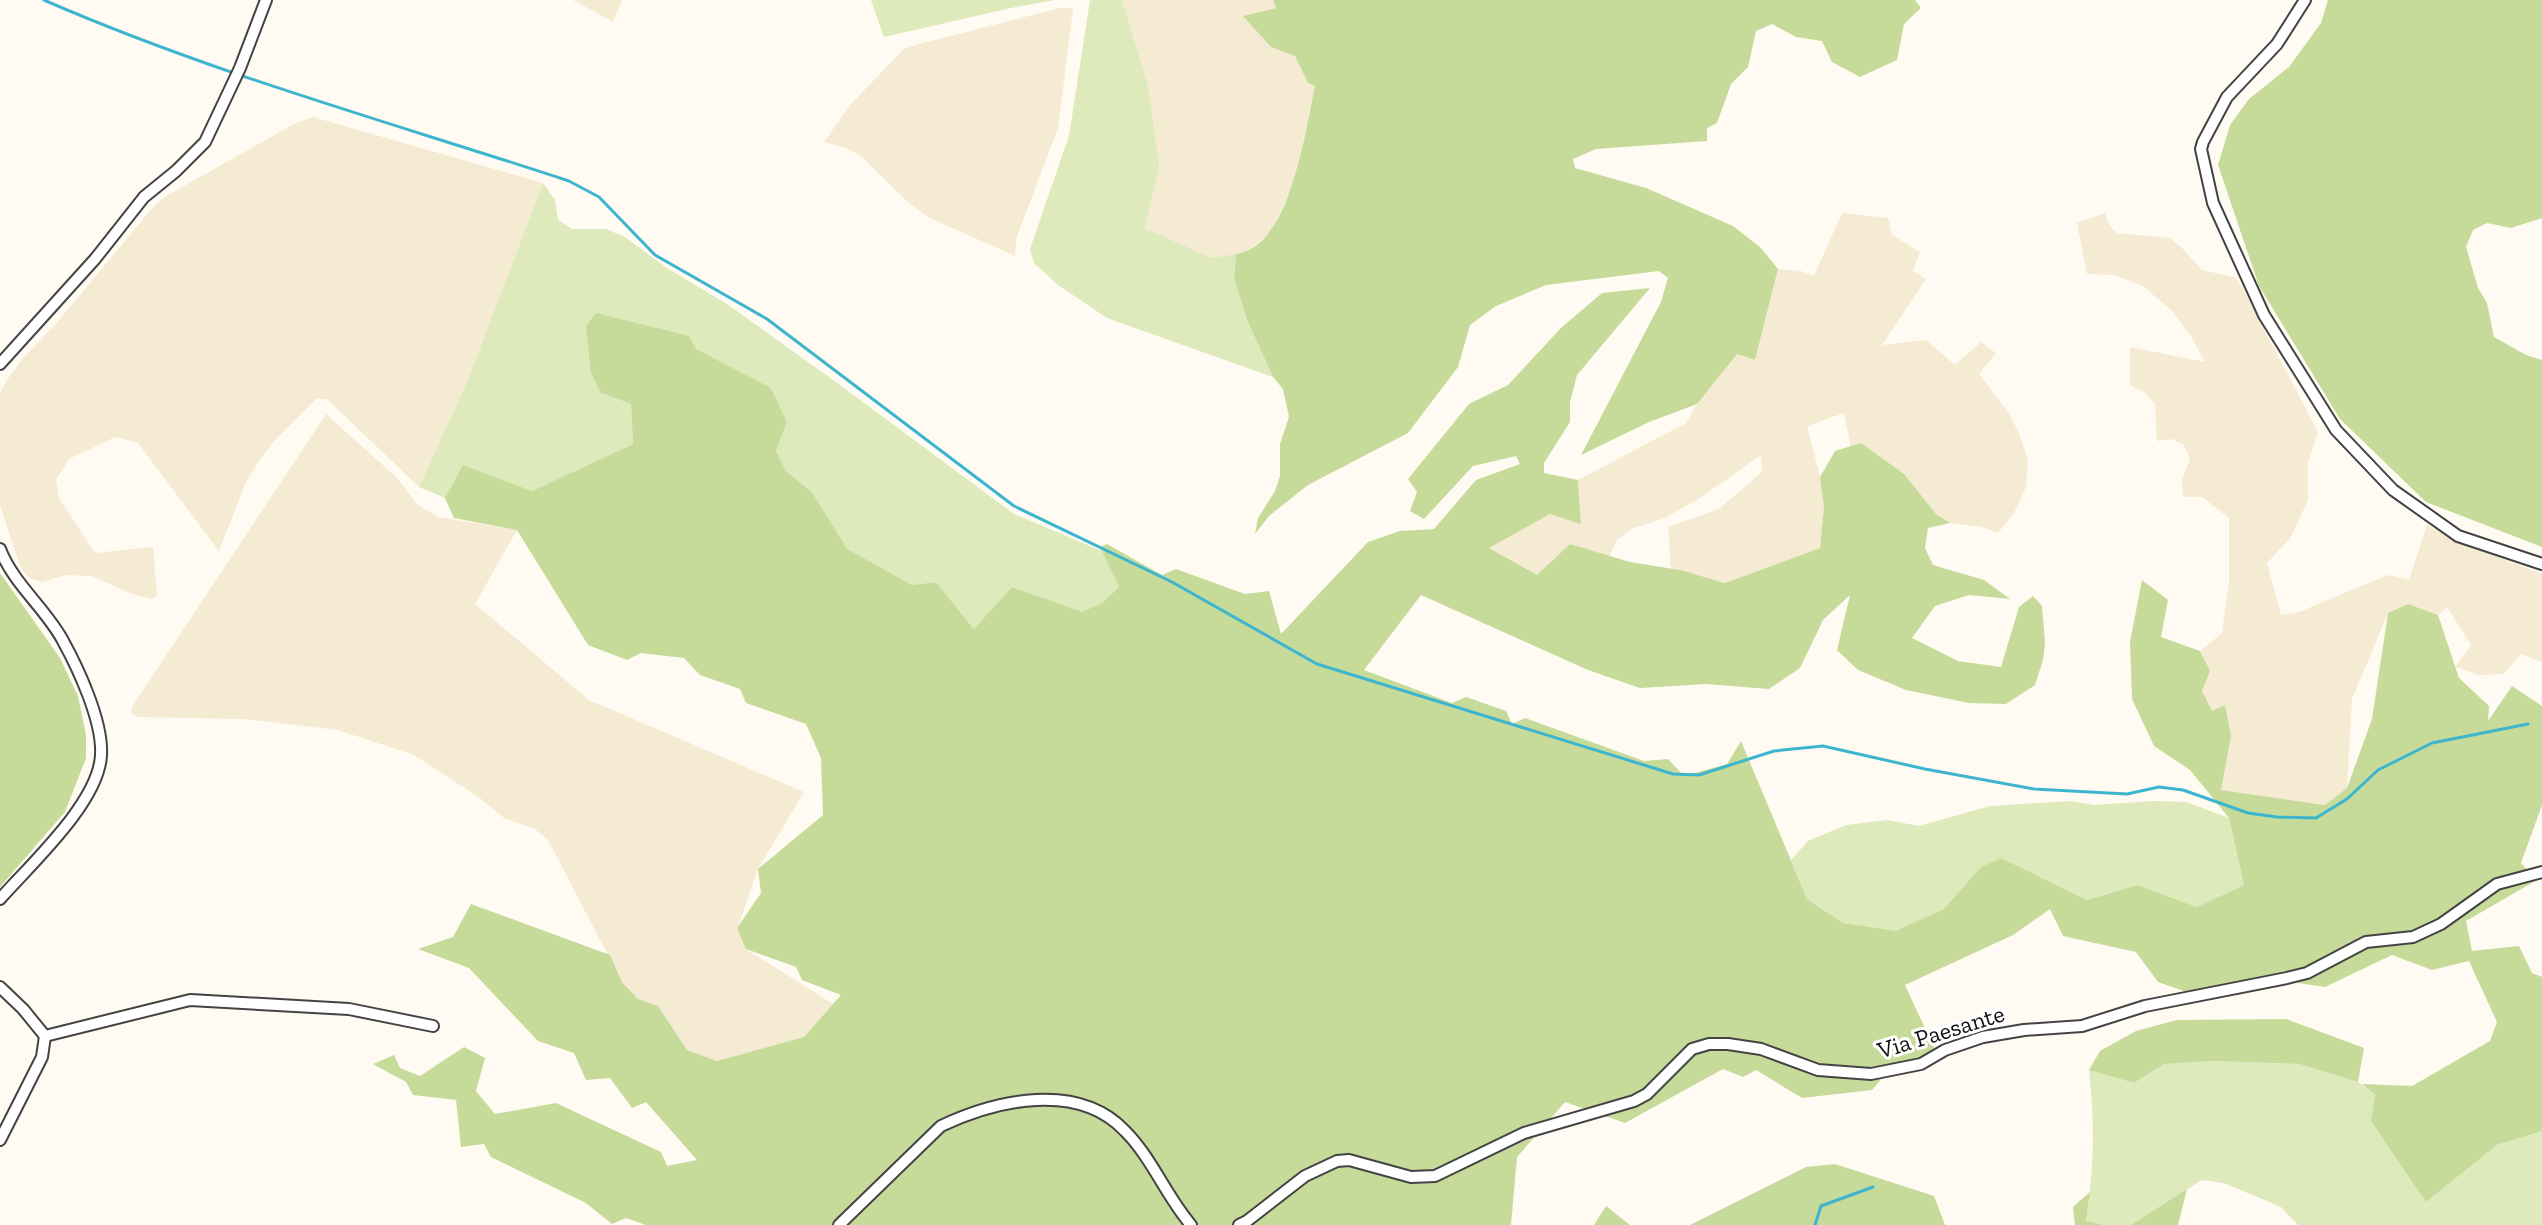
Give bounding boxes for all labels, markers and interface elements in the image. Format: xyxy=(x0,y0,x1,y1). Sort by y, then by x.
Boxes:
street label: Via Paesante xyxy=(1873,998,2008,1065)

